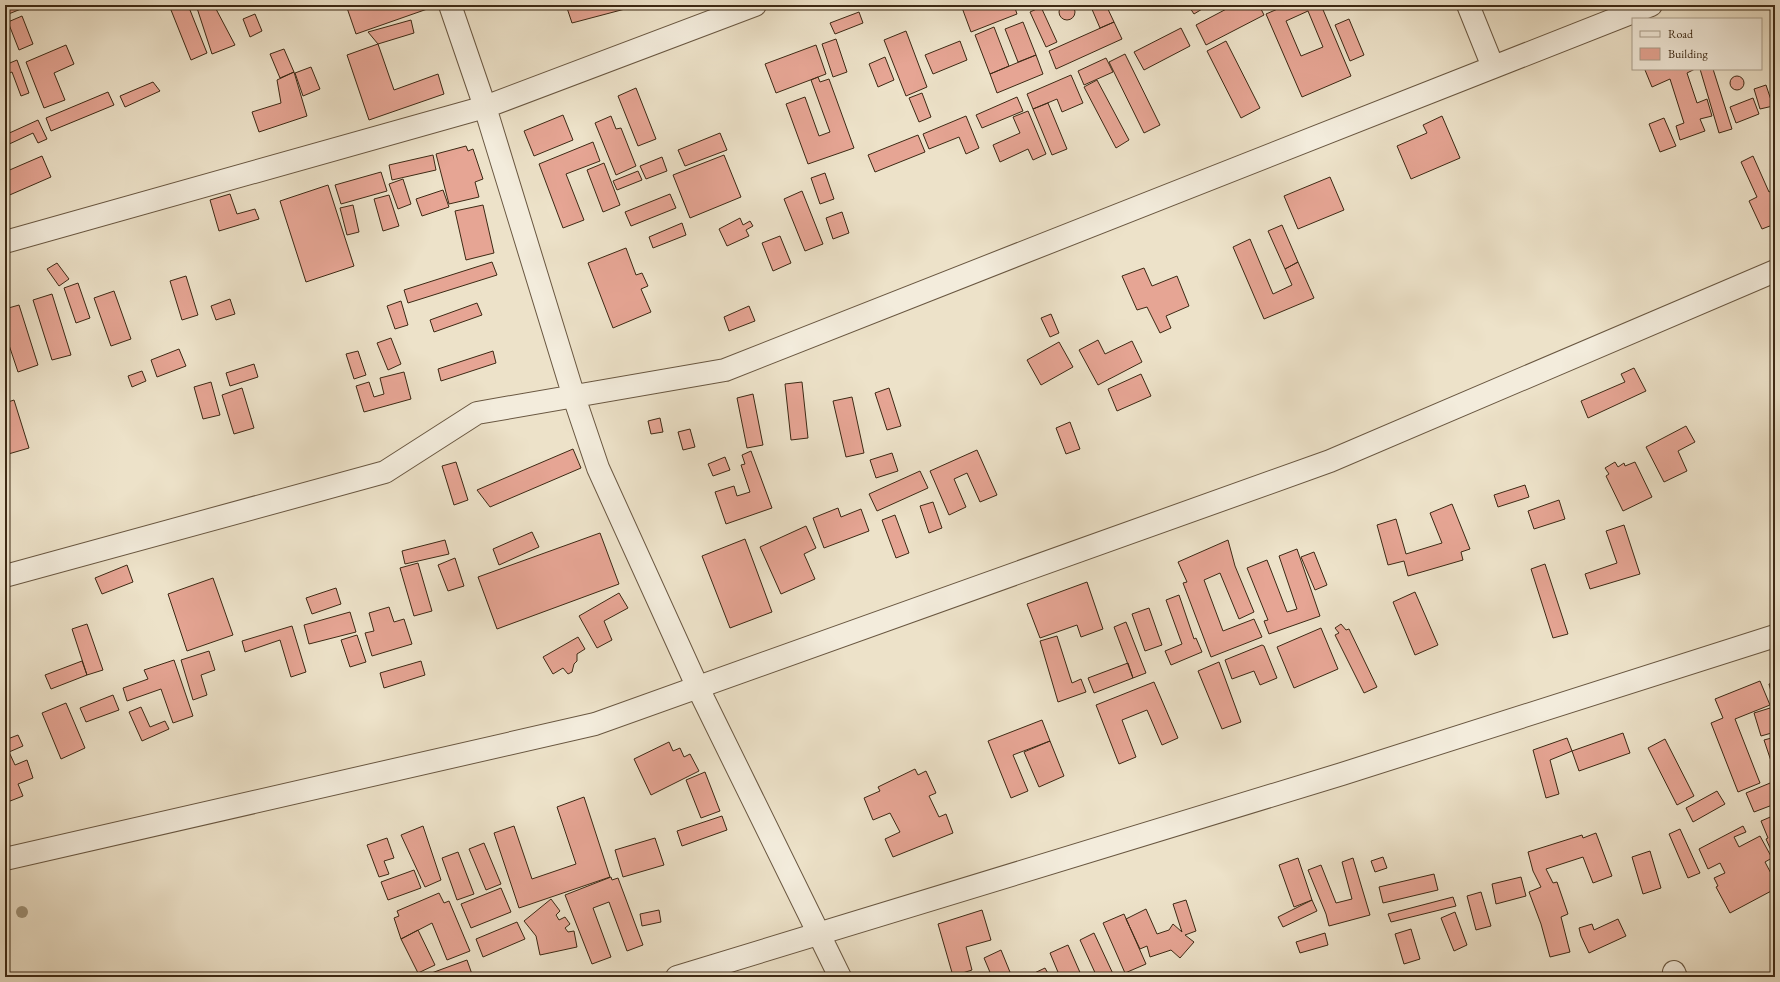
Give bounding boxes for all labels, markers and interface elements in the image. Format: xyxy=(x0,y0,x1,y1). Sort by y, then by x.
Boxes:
legend xyxy=(1632,18,1762,70)
text: Road xyxy=(1668,26,1694,42)
text: Building xyxy=(1668,46,1709,62)

